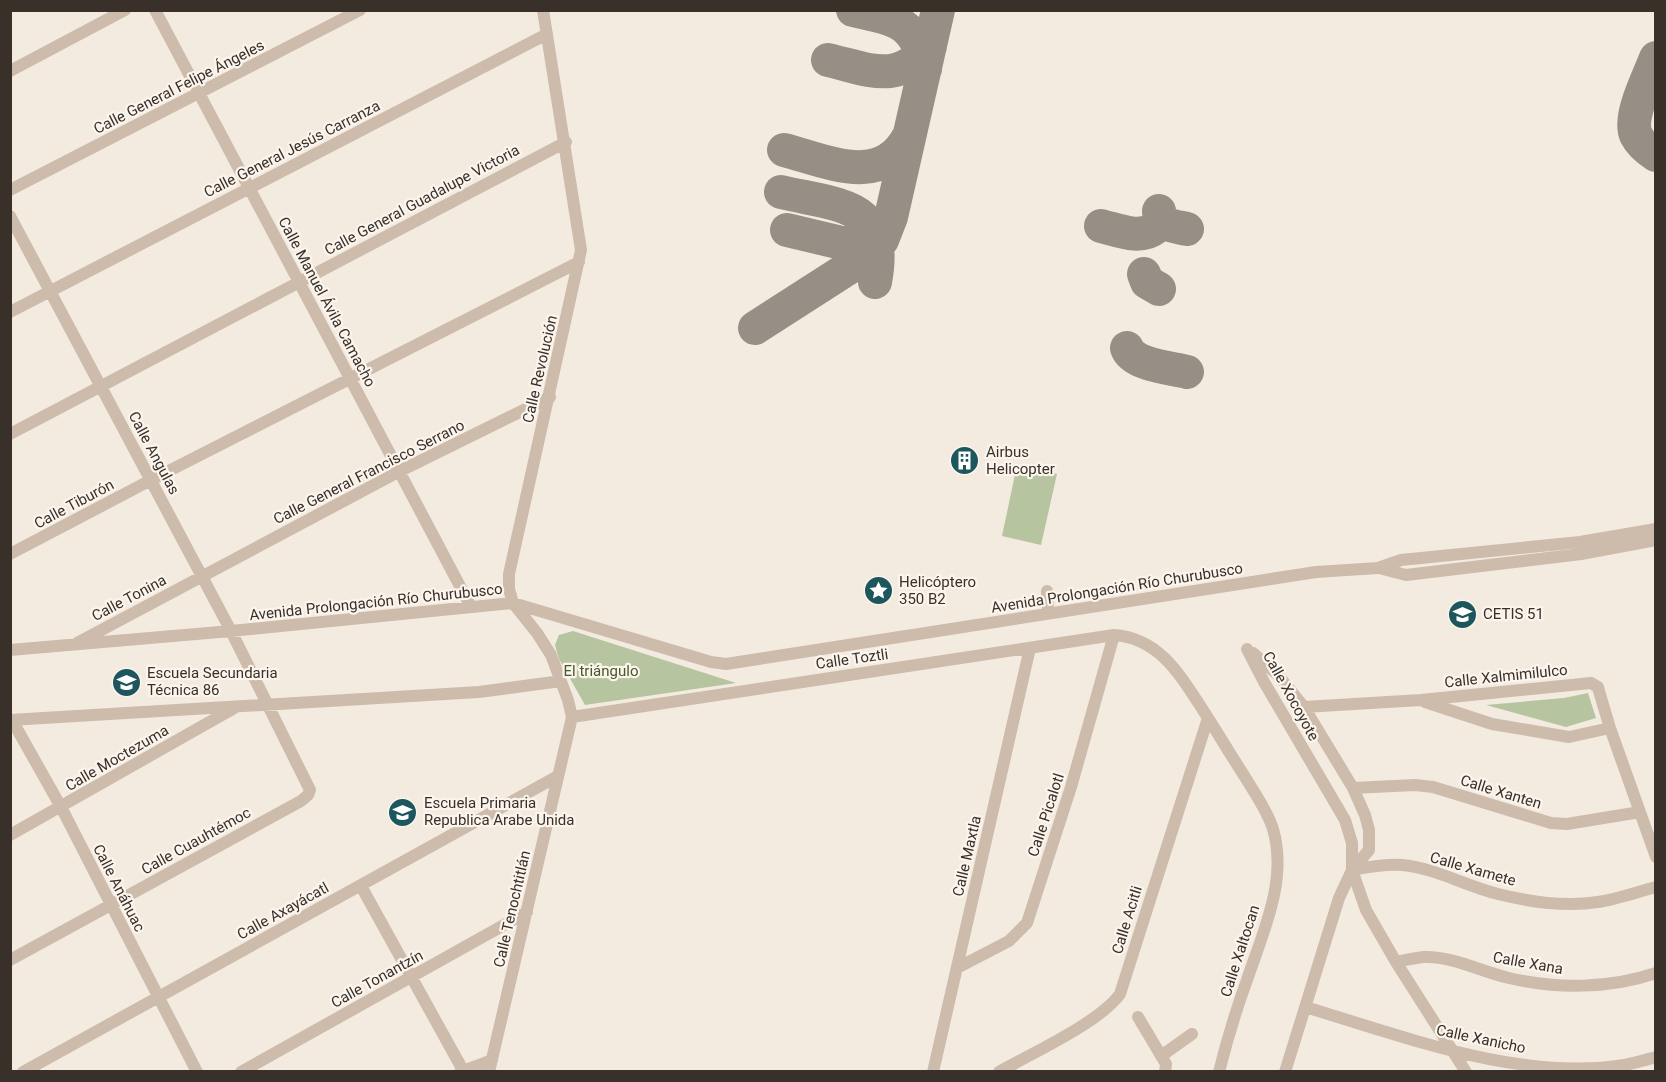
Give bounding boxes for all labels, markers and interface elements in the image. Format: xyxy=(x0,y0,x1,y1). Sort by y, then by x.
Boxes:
street label: Calle General Felipe Ángeles xyxy=(91,36,267,138)
street label: Calle General Jesús Carranza xyxy=(201,97,383,201)
street label: Calle General Guadalupe Victoria xyxy=(321,141,523,259)
street label: Calle Manuel Ávila Camacho xyxy=(275,214,379,390)
street label: Calle Revolución xyxy=(519,313,561,425)
street label: Calle Angulas xyxy=(125,409,183,497)
street label: Calle General Francisco Serrano xyxy=(270,416,468,528)
place label: Airbus Helicopter xyxy=(986,443,1055,478)
building icon: Airbus Helicopter xyxy=(949,445,981,477)
street label: Calle Tiburón xyxy=(31,475,117,533)
street label: Avenida Prolongación Río Churubusco xyxy=(990,559,1244,617)
street label: Calle Tonina xyxy=(89,571,169,625)
place label: Helicóptero 350 B2 xyxy=(899,573,976,608)
place icon: Helicóptero 350 B2 xyxy=(862,575,894,607)
street label: Avenida Prolongación Río Churubusco xyxy=(248,580,504,624)
school or university icon: CETIS 51 xyxy=(1446,598,1478,630)
place label: CETIS 51 xyxy=(1483,605,1544,623)
street label: Calle Toztli xyxy=(815,645,889,673)
street label: Calle Xocoyote xyxy=(1259,648,1323,744)
street label: Calle Xalmimilulco xyxy=(1444,661,1568,691)
park label: El triángulo xyxy=(564,662,638,680)
place label: Escuela Secundaria Técnica 86 xyxy=(147,664,278,699)
school or university icon: Escuela Secundaria Técnica 86 xyxy=(110,666,142,698)
street label: Calle Moctezuma xyxy=(62,721,172,795)
street label: Calle Picalotl xyxy=(1024,771,1068,859)
street label: Calle Xanten xyxy=(1458,771,1544,813)
place label: Escuela Primaria Republica Arabe Unida xyxy=(424,794,574,829)
school or university icon: Escuela Primaria Republica Arabe Unida xyxy=(387,796,419,828)
street label: Calle Cuauhtémoc xyxy=(138,803,254,878)
street label: Calle Maxtla xyxy=(949,814,985,898)
street label: Calle Anáhuac xyxy=(89,841,149,935)
street label: Calle Xamete xyxy=(1428,848,1518,890)
street label: Calle Tenochtitlán xyxy=(490,849,534,969)
street label: Calle Axayácatl xyxy=(234,878,332,944)
street label: Calle Acitli xyxy=(1108,884,1146,956)
street label: Calle Xaltocan xyxy=(1217,903,1263,999)
street label: Calle Tonantzín xyxy=(328,946,426,1012)
street label: Calle Xana xyxy=(1492,948,1564,978)
street label: Calle Xanicho xyxy=(1435,1021,1527,1057)

